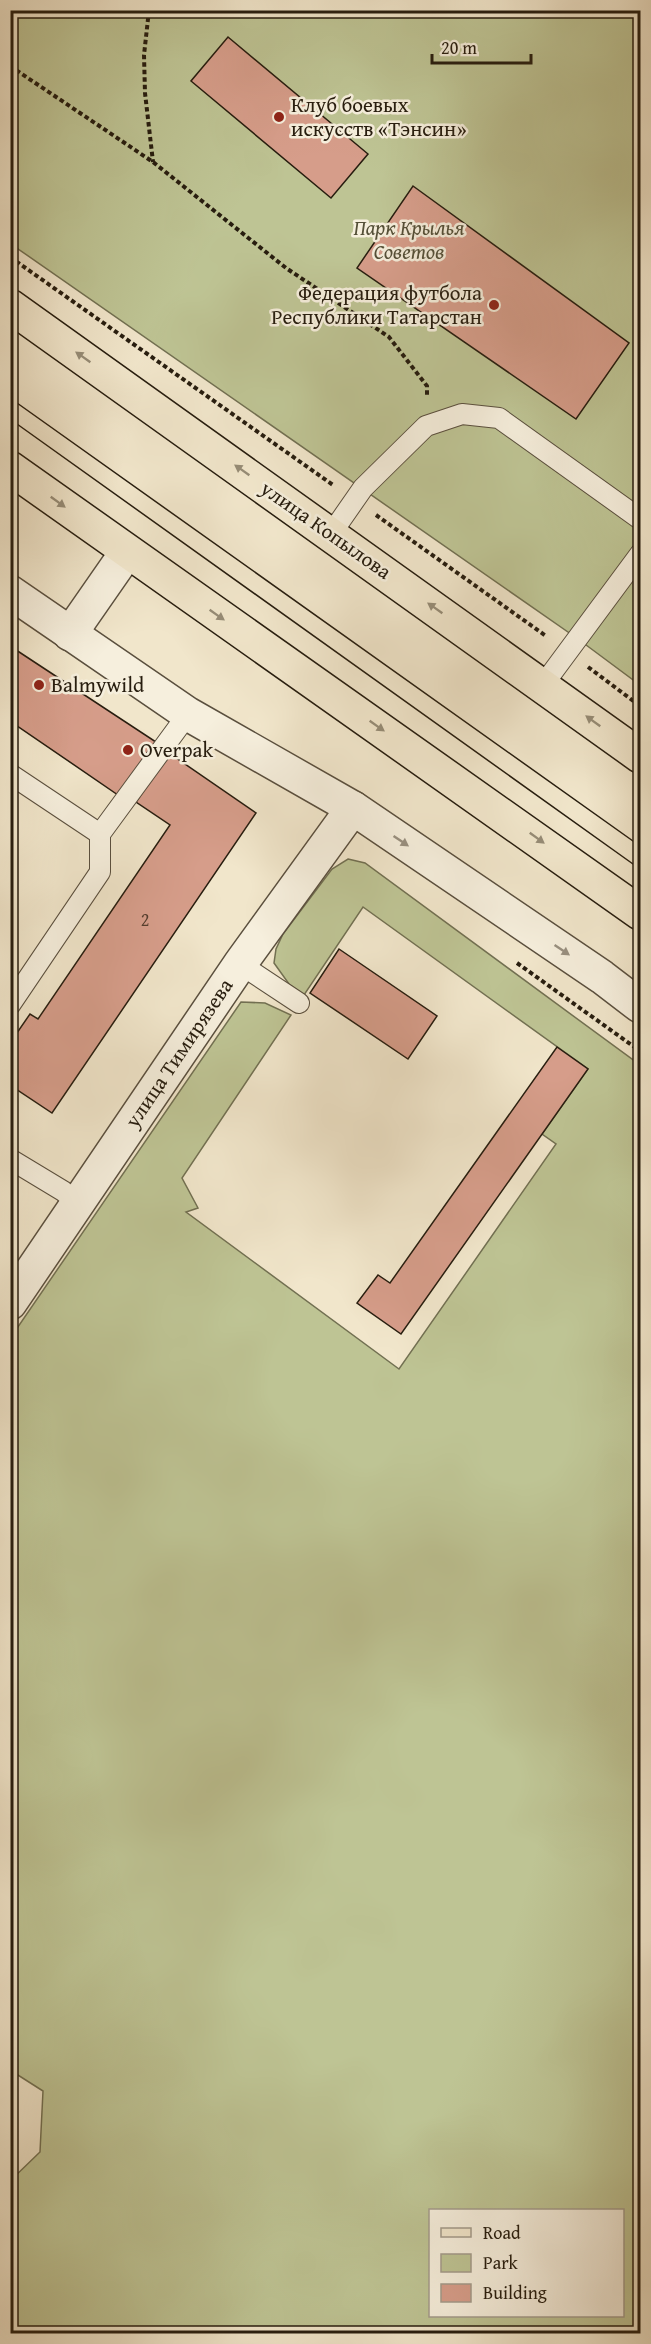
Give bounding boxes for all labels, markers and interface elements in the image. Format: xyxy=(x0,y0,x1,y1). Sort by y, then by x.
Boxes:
scale bar xyxy=(432,27,531,65)
text: 20 m xyxy=(441,34,477,61)
place label: Клуб боевых искусств «Тэнсин» xyxy=(291,89,467,144)
marker: Клуб боевых искусств «Тэнсин» xyxy=(272,110,286,124)
park label: Парк Крылья Советов xyxy=(353,212,465,267)
place label: Федерация футбола Республики Татарстан xyxy=(271,277,482,332)
marker: Федерация футбола Республики Татарстан xyxy=(487,298,501,312)
one-way arrow xyxy=(75,352,90,364)
one-way arrow xyxy=(234,464,250,476)
street label: улица Копылова xyxy=(254,472,398,586)
one-way arrow xyxy=(49,496,65,508)
one-way arrow xyxy=(427,602,443,614)
one-way arrow xyxy=(209,609,225,620)
place label: Balmywild xyxy=(51,669,145,700)
marker: Balmywild xyxy=(32,678,46,692)
one-way arrow xyxy=(586,716,601,728)
one-way arrow xyxy=(369,720,385,731)
place label: Overpak xyxy=(140,734,213,765)
marker: Overpak xyxy=(121,743,135,757)
one-way arrow xyxy=(528,832,544,844)
one-way arrow xyxy=(393,835,410,846)
house number: 2 xyxy=(141,906,149,933)
one-way arrow xyxy=(554,945,571,956)
street label: улица Тимирязева xyxy=(116,972,240,1134)
legend xyxy=(429,2209,624,2317)
text: Road xyxy=(483,2219,521,2246)
text: Park xyxy=(483,2249,519,2276)
text: Building xyxy=(483,2279,547,2306)

